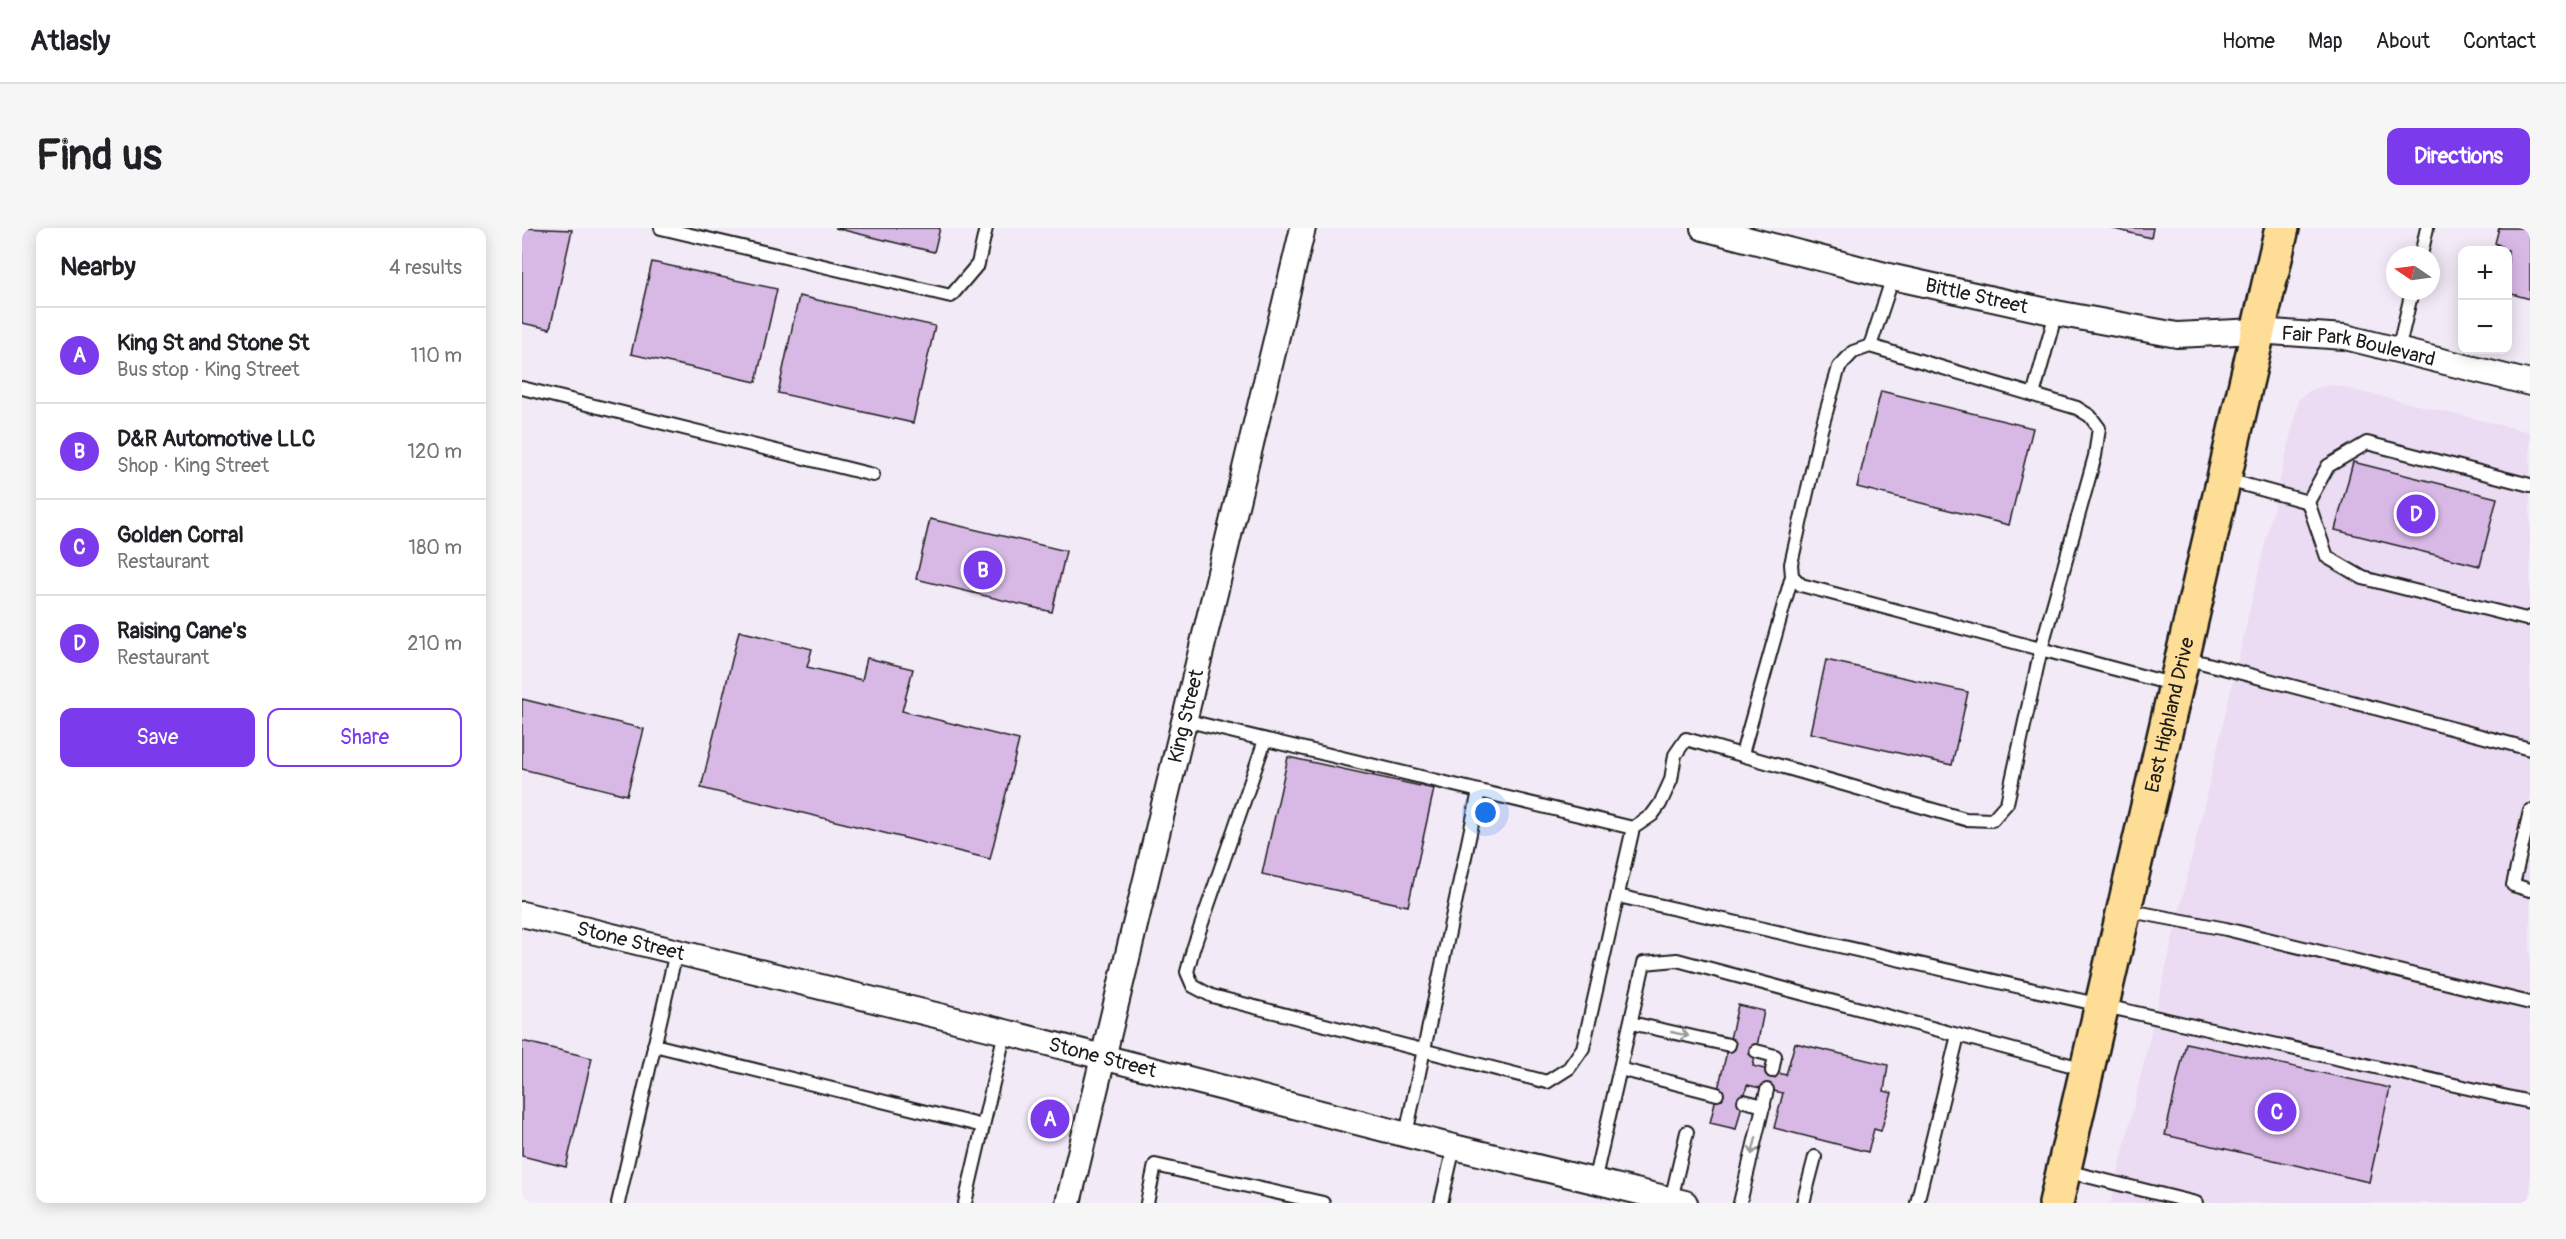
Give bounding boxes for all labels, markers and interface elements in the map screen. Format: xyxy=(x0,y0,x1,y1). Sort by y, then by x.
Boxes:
text: Atlasly xyxy=(30,24,110,59)
text: Home xyxy=(2222,28,2275,55)
text: Map xyxy=(2308,28,2343,55)
text: About xyxy=(2376,28,2430,55)
text: Contact xyxy=(2463,28,2536,55)
button: Directions xyxy=(2387,128,2530,185)
text: Find us xyxy=(36,130,162,182)
north arrow xyxy=(2386,246,2440,300)
map controls xyxy=(2458,246,2512,354)
button: + xyxy=(2458,246,2512,300)
text: Nearby xyxy=(60,251,136,283)
text: 4 results xyxy=(389,255,462,280)
street label: Bittle Street xyxy=(1923,273,2031,320)
button: − xyxy=(2458,300,2512,354)
street label: Fair Park Boulevard xyxy=(2281,321,2438,372)
text: King St and Stone St xyxy=(117,329,309,357)
text: A xyxy=(73,343,86,368)
text: 110 m xyxy=(411,343,462,368)
text: Bus stop · King Street xyxy=(117,357,300,382)
text: D&R Automotive LLC xyxy=(117,425,315,453)
text: B xyxy=(74,439,85,464)
text: 120 m xyxy=(407,439,462,464)
text: Shop · King Street xyxy=(117,453,269,478)
pin: D xyxy=(2396,492,2436,536)
text: Golden Corral xyxy=(117,521,244,549)
text: C xyxy=(73,535,86,560)
text: 180 m xyxy=(408,535,462,560)
pin: B xyxy=(964,548,1002,592)
text: Restaurant xyxy=(117,549,209,574)
text: Raising Cane's xyxy=(117,617,246,645)
text: D xyxy=(73,631,86,656)
text: 210 m xyxy=(407,631,462,656)
street label: East Highland Drive xyxy=(2140,635,2200,795)
text: Restaurant xyxy=(117,645,209,670)
street label: King Street xyxy=(1163,666,1209,765)
button: Save xyxy=(60,708,255,767)
button: Share xyxy=(267,708,462,767)
your location xyxy=(1471,798,1500,827)
street label: Stone Street xyxy=(574,916,688,966)
one-way arrow xyxy=(1669,1029,1689,1040)
street label: Stone Street xyxy=(1046,1032,1160,1083)
pin: C xyxy=(2258,1090,2296,1134)
pin: A xyxy=(1030,1096,1070,1142)
one-way arrow xyxy=(1747,1137,1759,1156)

